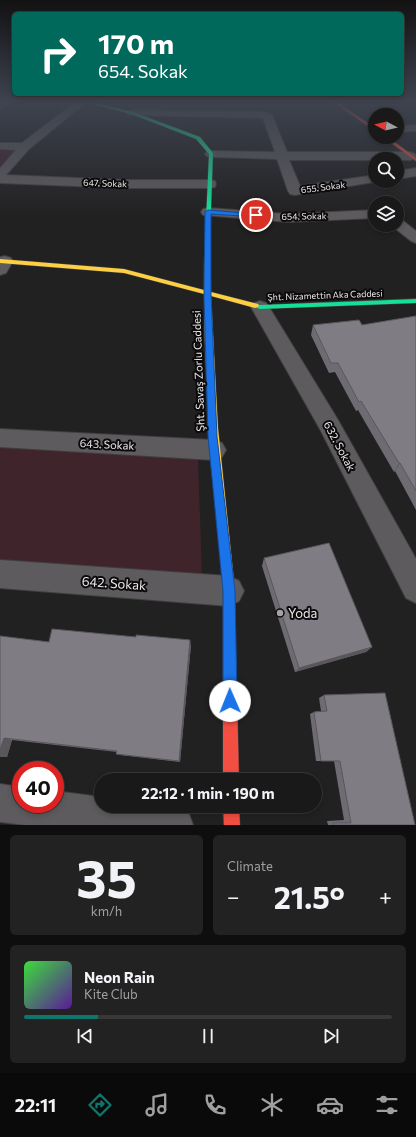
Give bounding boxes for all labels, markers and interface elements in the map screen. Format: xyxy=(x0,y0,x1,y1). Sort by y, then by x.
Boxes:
text: 170 m xyxy=(98,26,174,60)
icon: right xyxy=(32,28,84,80)
text: 654. Sokak xyxy=(98,60,188,82)
north arrow xyxy=(368,108,404,144)
map controls xyxy=(368,108,404,232)
button: search xyxy=(368,152,404,188)
street label: 647. Sokak xyxy=(83,177,127,189)
street label: 655. Sokak xyxy=(300,179,346,195)
button: layers xyxy=(368,196,404,232)
pin xyxy=(239,198,273,232)
icon: arrive xyxy=(245,204,267,226)
street label: 654. Sokak xyxy=(281,210,327,222)
street label: Şht. Nizamettin Aka Caddesi xyxy=(267,287,383,303)
street label: Şht. Savaş Zorlu Caddesi xyxy=(189,310,207,432)
street label: 632. Sokak xyxy=(321,419,359,473)
street label: 643. Sokak xyxy=(79,436,135,452)
street label: 642. Sokak xyxy=(81,573,147,593)
place label: Yoda xyxy=(288,605,317,621)
marker: Yoda xyxy=(275,608,285,618)
position arrow xyxy=(209,680,251,722)
speed limit sign: 40 xyxy=(12,761,64,813)
text: 22:12 · 1 min · 190 m xyxy=(141,784,275,802)
text: 35 xyxy=(76,845,137,909)
text: Climate xyxy=(227,858,273,874)
text: 21.5° xyxy=(274,878,345,915)
text: − xyxy=(227,883,240,910)
text: + xyxy=(379,883,392,910)
text: km/h xyxy=(91,903,122,919)
text: Neon Rain xyxy=(84,968,155,986)
text: Kite Club xyxy=(84,986,138,1002)
icon: previous xyxy=(74,1025,96,1047)
icon: pause xyxy=(197,1025,219,1047)
icon: next xyxy=(320,1025,342,1047)
icon: directions xyxy=(86,1091,114,1119)
icon: music xyxy=(143,1091,171,1119)
icon: phone xyxy=(201,1091,229,1119)
icon: climate xyxy=(258,1091,286,1119)
icon: car xyxy=(316,1091,344,1119)
icon: filters xyxy=(373,1091,401,1119)
text: 22:11 xyxy=(15,1094,56,1116)

